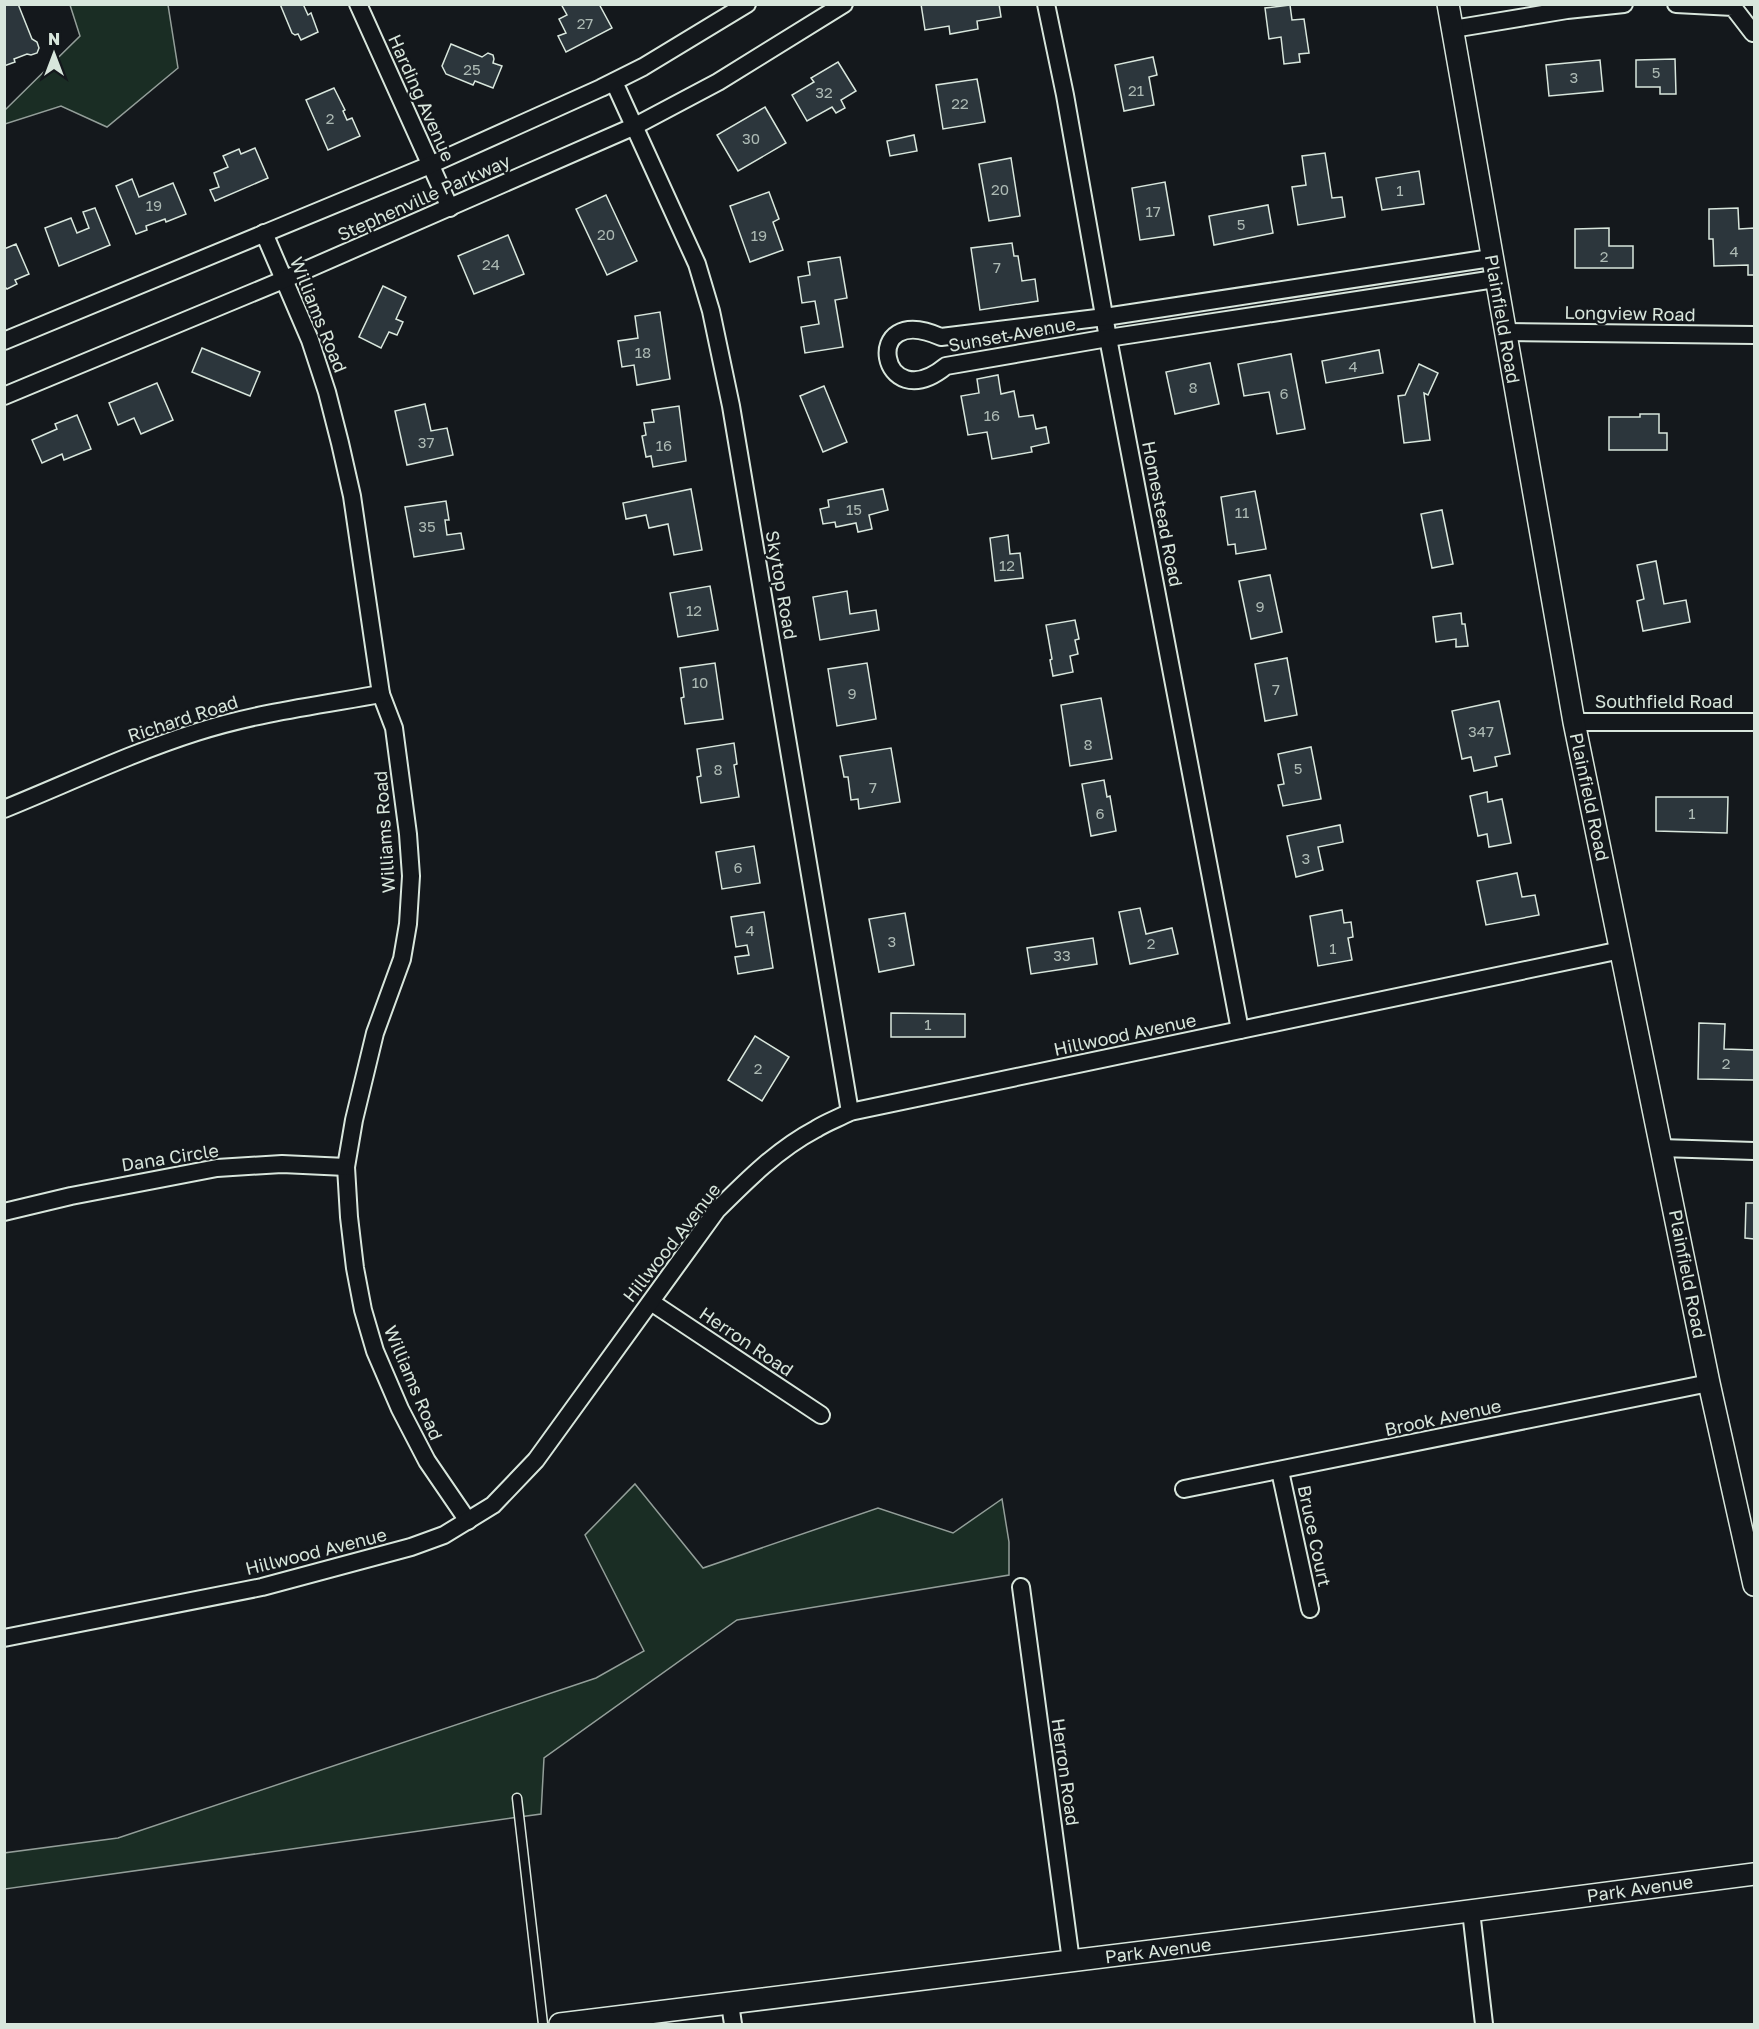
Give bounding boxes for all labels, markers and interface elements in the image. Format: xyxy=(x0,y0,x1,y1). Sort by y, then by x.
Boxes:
house number: 27 xyxy=(577,14,593,32)
north arrow xyxy=(24,24,84,84)
text: N xyxy=(48,29,60,49)
street label: Harding Avenue xyxy=(384,31,460,165)
house number: 25 xyxy=(463,60,481,78)
house number: 5 xyxy=(1652,63,1660,81)
house number: 3 xyxy=(1570,68,1578,86)
house number: 21 xyxy=(1128,81,1144,99)
house number: 32 xyxy=(815,83,833,101)
house number: 22 xyxy=(951,94,969,112)
house number: 2 xyxy=(326,109,334,127)
house number: 30 xyxy=(742,129,760,147)
street label: Stephenville Parkway xyxy=(334,149,513,245)
house number: 20 xyxy=(991,180,1009,198)
house number: 1 xyxy=(1396,181,1404,199)
house number: 19 xyxy=(146,196,162,214)
house number: 17 xyxy=(1145,202,1161,220)
house number: 5 xyxy=(1237,215,1245,233)
house number: 20 xyxy=(597,225,615,243)
house number: 19 xyxy=(751,226,767,244)
house number: 4 xyxy=(1729,242,1739,260)
house number: 2 xyxy=(1600,247,1608,265)
street label: Plainfield Road xyxy=(1481,253,1525,385)
street label: Williams Road xyxy=(286,254,352,376)
house number: 24 xyxy=(482,255,500,273)
house number: 7 xyxy=(993,258,1001,276)
street label: Longview Road xyxy=(1564,301,1696,325)
street label: Sunset Avenue xyxy=(947,312,1077,356)
house number: 18 xyxy=(635,343,651,361)
house number: 4 xyxy=(1348,357,1358,375)
house number: 8 xyxy=(1188,378,1198,396)
house number: 6 xyxy=(1279,384,1289,402)
house number: 16 xyxy=(984,406,1000,424)
house number: 37 xyxy=(418,433,434,451)
house number: 16 xyxy=(656,436,672,454)
street label: Homestead Road xyxy=(1138,439,1188,588)
house number: 15 xyxy=(846,500,862,518)
house number: 11 xyxy=(1235,503,1249,521)
house number: 35 xyxy=(418,517,436,535)
street label: Skytop Road xyxy=(762,529,802,641)
house number: 12 xyxy=(999,556,1015,574)
house number: 9 xyxy=(1255,597,1265,615)
house number: 12 xyxy=(686,601,702,619)
house number: 10 xyxy=(692,673,708,691)
house number: 7 xyxy=(1272,680,1280,698)
house number: 9 xyxy=(847,684,857,702)
street label: Richard Road xyxy=(125,690,241,746)
street label: Southfield Road xyxy=(1595,690,1733,712)
house number: 347 xyxy=(1468,722,1494,740)
street label: Plainfield Road xyxy=(1566,731,1614,863)
house number: 8 xyxy=(1083,735,1093,753)
house number: 5 xyxy=(1294,759,1302,777)
house number: 8 xyxy=(713,760,723,778)
street label: Williams Road xyxy=(369,770,399,894)
house number: 7 xyxy=(869,778,877,796)
house number: 6 xyxy=(1095,804,1105,822)
house number: 1 xyxy=(1688,804,1696,822)
house number: 3 xyxy=(1302,849,1310,867)
house number: 6 xyxy=(733,858,743,876)
house number: 4 xyxy=(745,921,755,939)
house number: 3 xyxy=(888,932,896,950)
house number: 2 xyxy=(1147,934,1155,952)
house number: 1 xyxy=(1329,939,1337,957)
house number: 33 xyxy=(1053,946,1071,964)
street label: Hillwood Avenue xyxy=(1052,1008,1198,1060)
house number: 1 xyxy=(924,1015,932,1033)
house number: 2 xyxy=(1722,1054,1730,1072)
house number: 2 xyxy=(754,1059,762,1077)
street label: Dana Circle xyxy=(120,1138,220,1176)
street label: Hillwood Avenue xyxy=(618,1178,725,1306)
street label: Plainfield Road xyxy=(1665,1208,1711,1340)
street label: Herron Road xyxy=(695,1302,798,1381)
street label: Williams Road xyxy=(380,1322,448,1443)
street label: Brook Avenue xyxy=(1382,1394,1503,1440)
street label: Bruce Court xyxy=(1293,1483,1336,1589)
street label: Hillwood Avenue xyxy=(243,1523,389,1579)
street label: Herron Road xyxy=(1048,1717,1084,1827)
street label: Park Avenue xyxy=(1585,1870,1694,1906)
street label: Park Avenue xyxy=(1103,1933,1212,1967)

